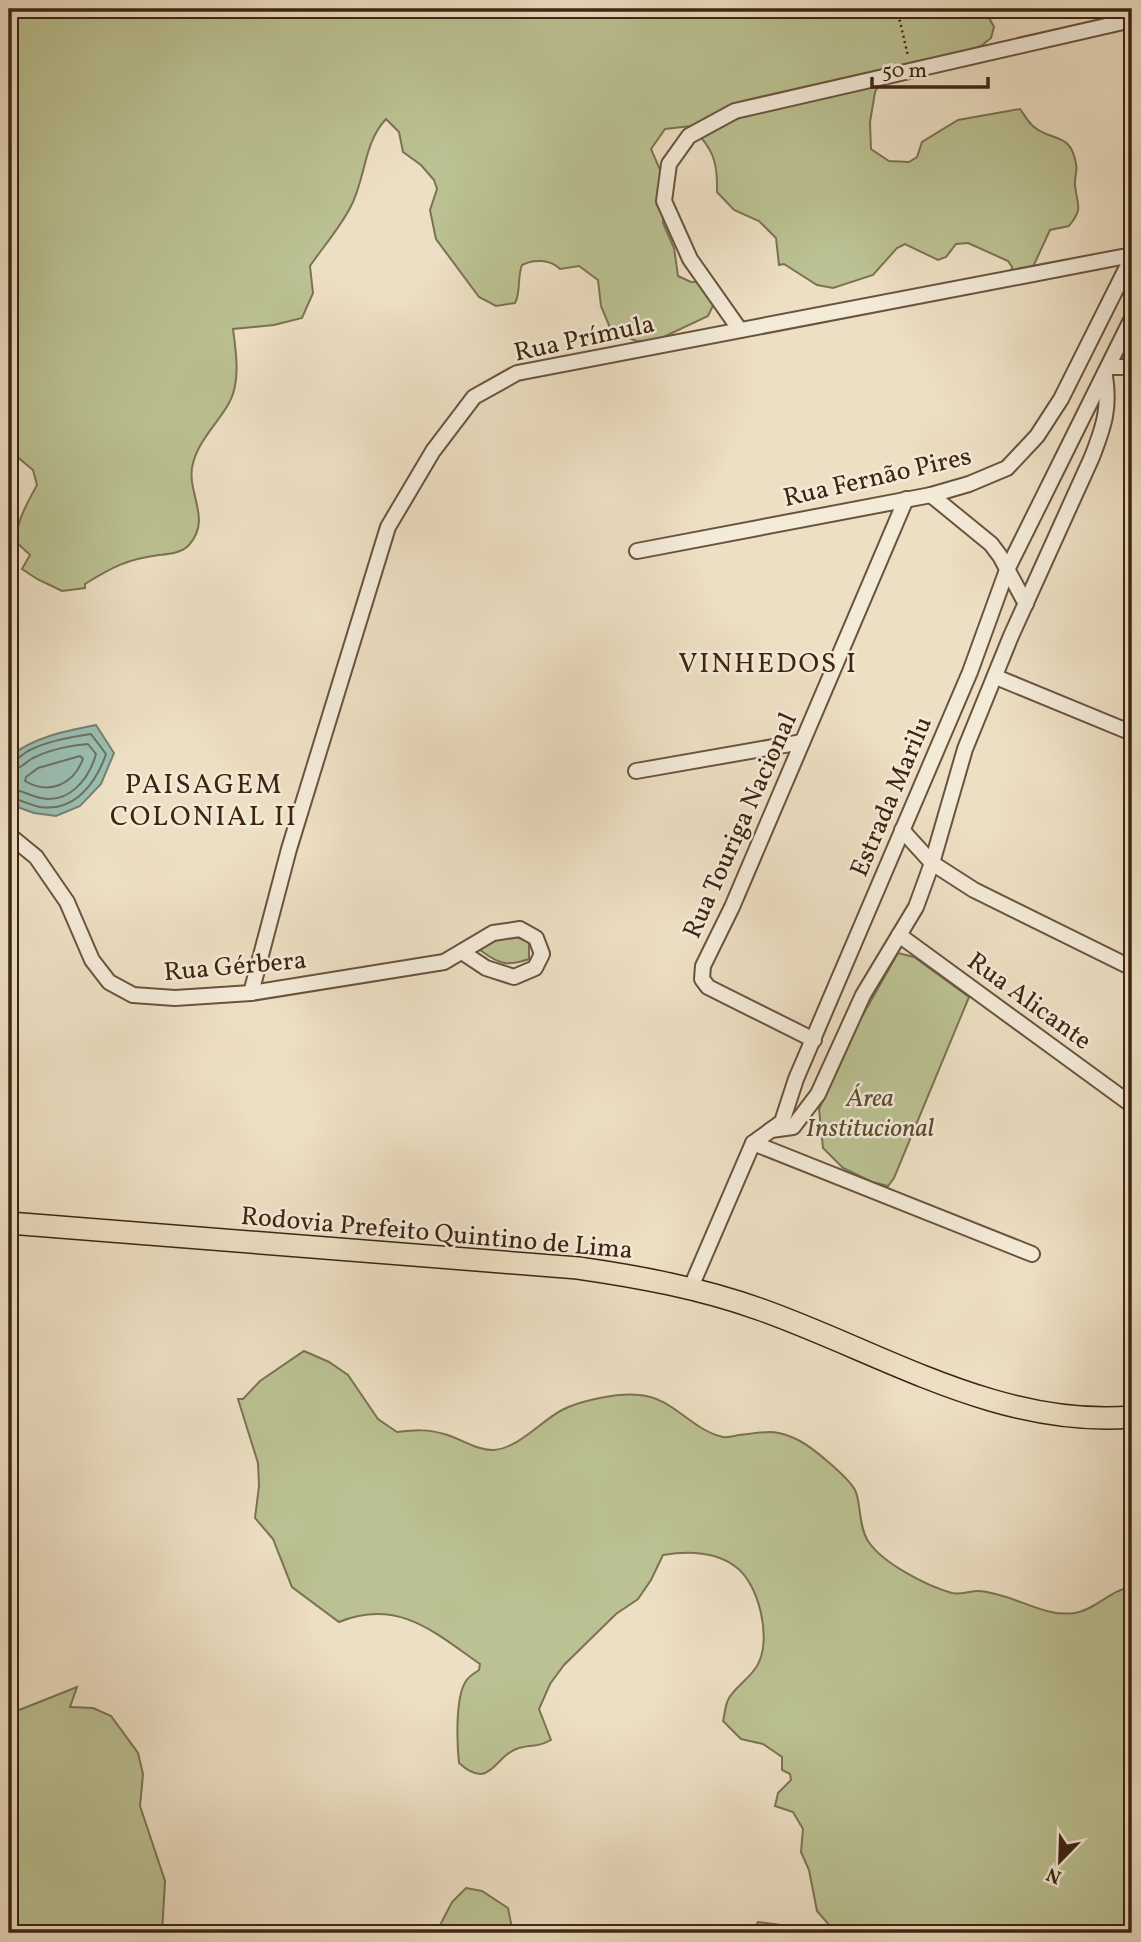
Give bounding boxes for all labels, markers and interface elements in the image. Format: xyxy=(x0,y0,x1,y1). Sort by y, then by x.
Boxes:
scale bar xyxy=(872,46,987,90)
text: 50 m xyxy=(882,57,927,86)
street label: Rua Prímula xyxy=(511,307,658,371)
street label: Rua Fernão Pires xyxy=(780,439,975,517)
district label: VINHEDOS I xyxy=(678,645,858,684)
street label: Rua Touriga Nacional xyxy=(675,707,807,944)
street label: Estrada Marilu xyxy=(842,711,942,882)
district label: PAISAGEM COLONIAL II xyxy=(110,766,298,837)
street label: Rua Gérbera xyxy=(162,943,308,991)
street label: Rua Alicante xyxy=(959,944,1098,1059)
park label: Área Institucional xyxy=(806,1081,935,1147)
street label: Rodovia Prefeito Quintino de Lima xyxy=(239,1199,634,1269)
north arrow xyxy=(1026,1826,1096,1896)
text: N xyxy=(1043,1860,1066,1889)

